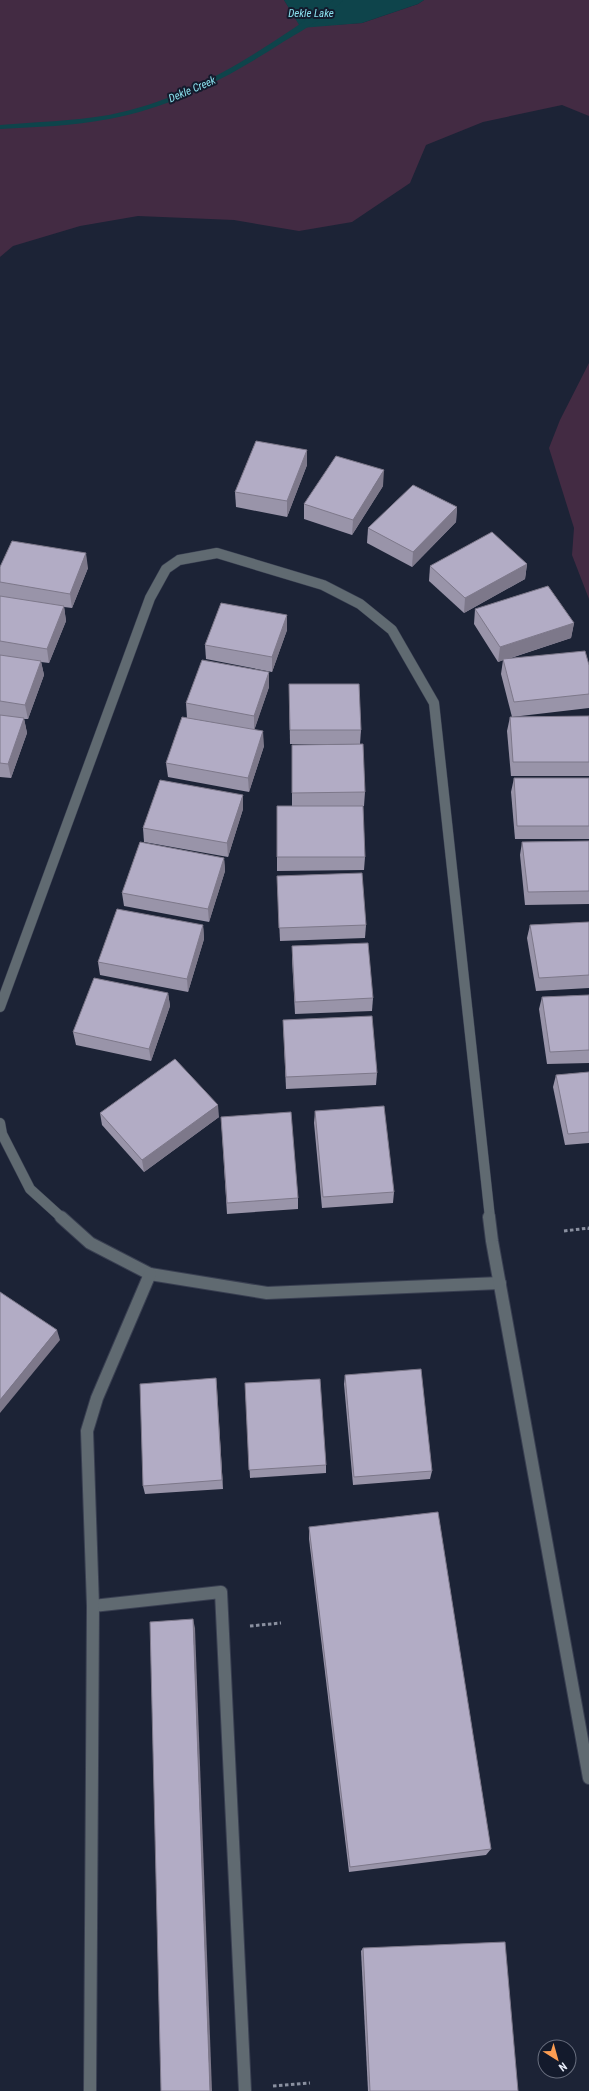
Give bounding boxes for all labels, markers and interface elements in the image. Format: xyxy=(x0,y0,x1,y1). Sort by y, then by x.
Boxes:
water label: Dekle Lake xyxy=(288,7,334,20)
water label: Dekle Creek xyxy=(167,74,218,105)
north arrow xyxy=(537,2039,577,2079)
text: N xyxy=(556,2059,569,2074)

